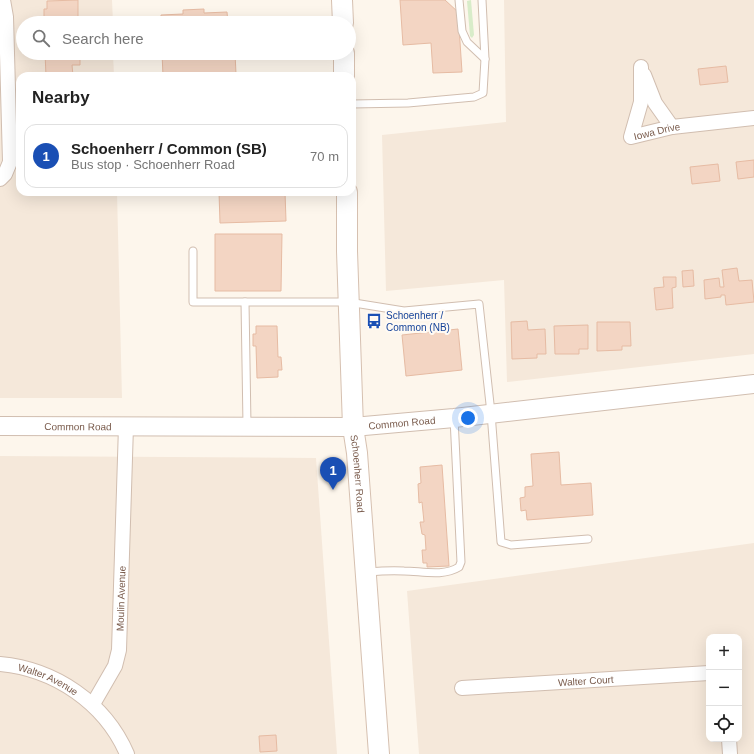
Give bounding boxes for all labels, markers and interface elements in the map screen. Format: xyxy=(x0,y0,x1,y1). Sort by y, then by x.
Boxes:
search box xyxy=(16,16,356,60)
icon: search xyxy=(30,27,52,49)
text: Search here xyxy=(62,30,144,47)
text: Nearby xyxy=(32,88,90,107)
street label: Iowa Drive xyxy=(633,121,681,142)
text: Schoenherr / Common (SB) xyxy=(71,140,267,157)
text: 1 xyxy=(42,149,50,164)
text: 70 m xyxy=(310,149,339,164)
text: Bus stop · Schoenherr Road xyxy=(71,157,235,172)
place label: Schoenherr / Common (NB) xyxy=(386,310,450,333)
bus stop icon: Schoenherr / Common (NB) xyxy=(365,312,383,330)
your location xyxy=(458,408,478,428)
street label: Common Road xyxy=(368,415,436,432)
street label: Common Road xyxy=(44,421,112,432)
street label: Schoenherr Road xyxy=(348,434,366,513)
pin: 1 xyxy=(320,457,346,490)
street label: Moulin Avenue xyxy=(115,565,128,631)
map controls xyxy=(706,634,742,742)
button: + xyxy=(706,634,742,670)
street label: Walter Avenue xyxy=(17,662,80,698)
button: − xyxy=(706,670,742,706)
street label: Walter Court xyxy=(558,674,614,688)
button: locate xyxy=(706,706,742,742)

